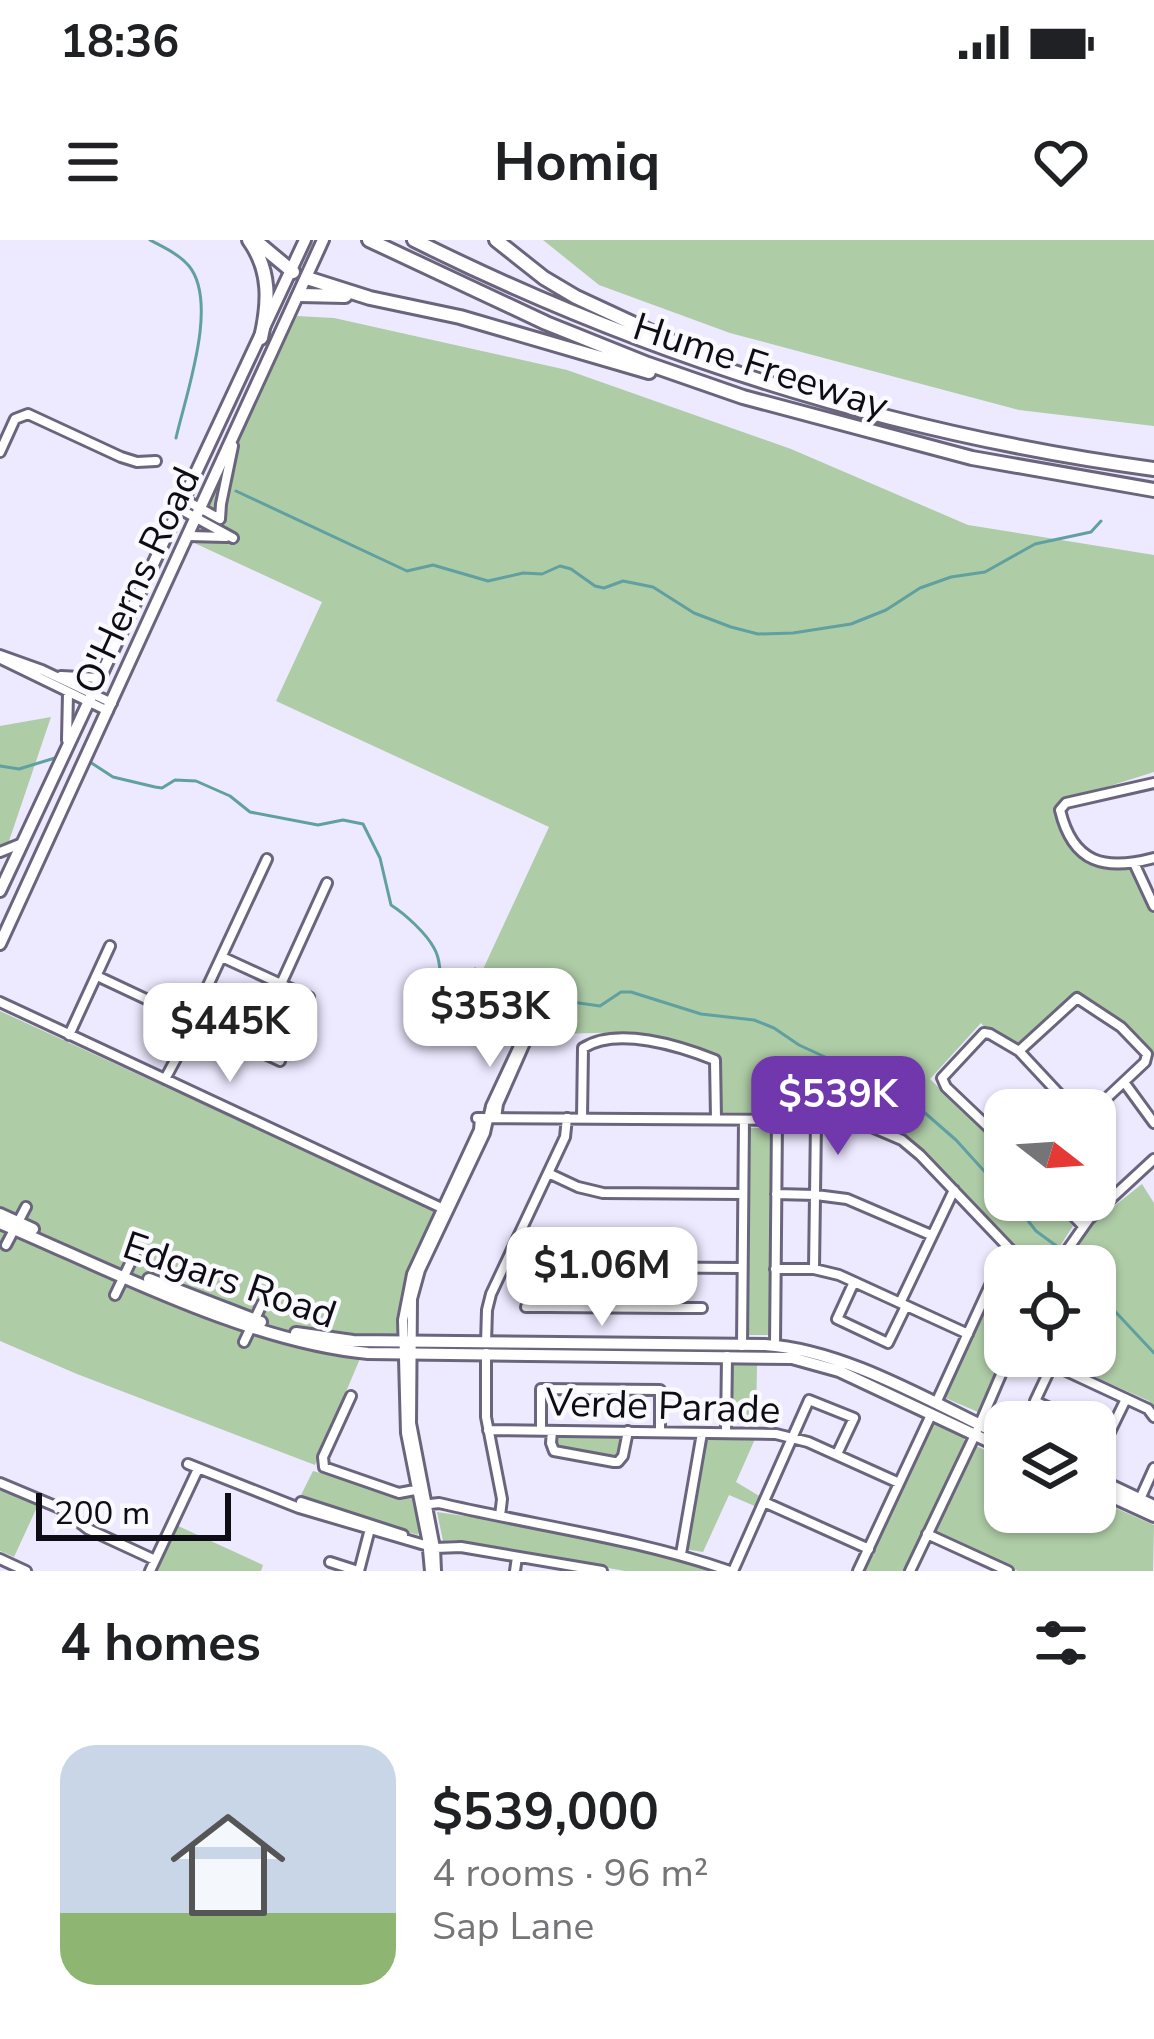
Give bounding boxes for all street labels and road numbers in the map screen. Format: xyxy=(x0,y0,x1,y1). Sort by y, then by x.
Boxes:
street label: Hume Freeway xyxy=(627,300,895,433)
street label: O'Herns Road xyxy=(62,459,213,703)
street label: Edgars Road xyxy=(116,1219,343,1342)
street label: Verde Parade xyxy=(544,1376,781,1437)

